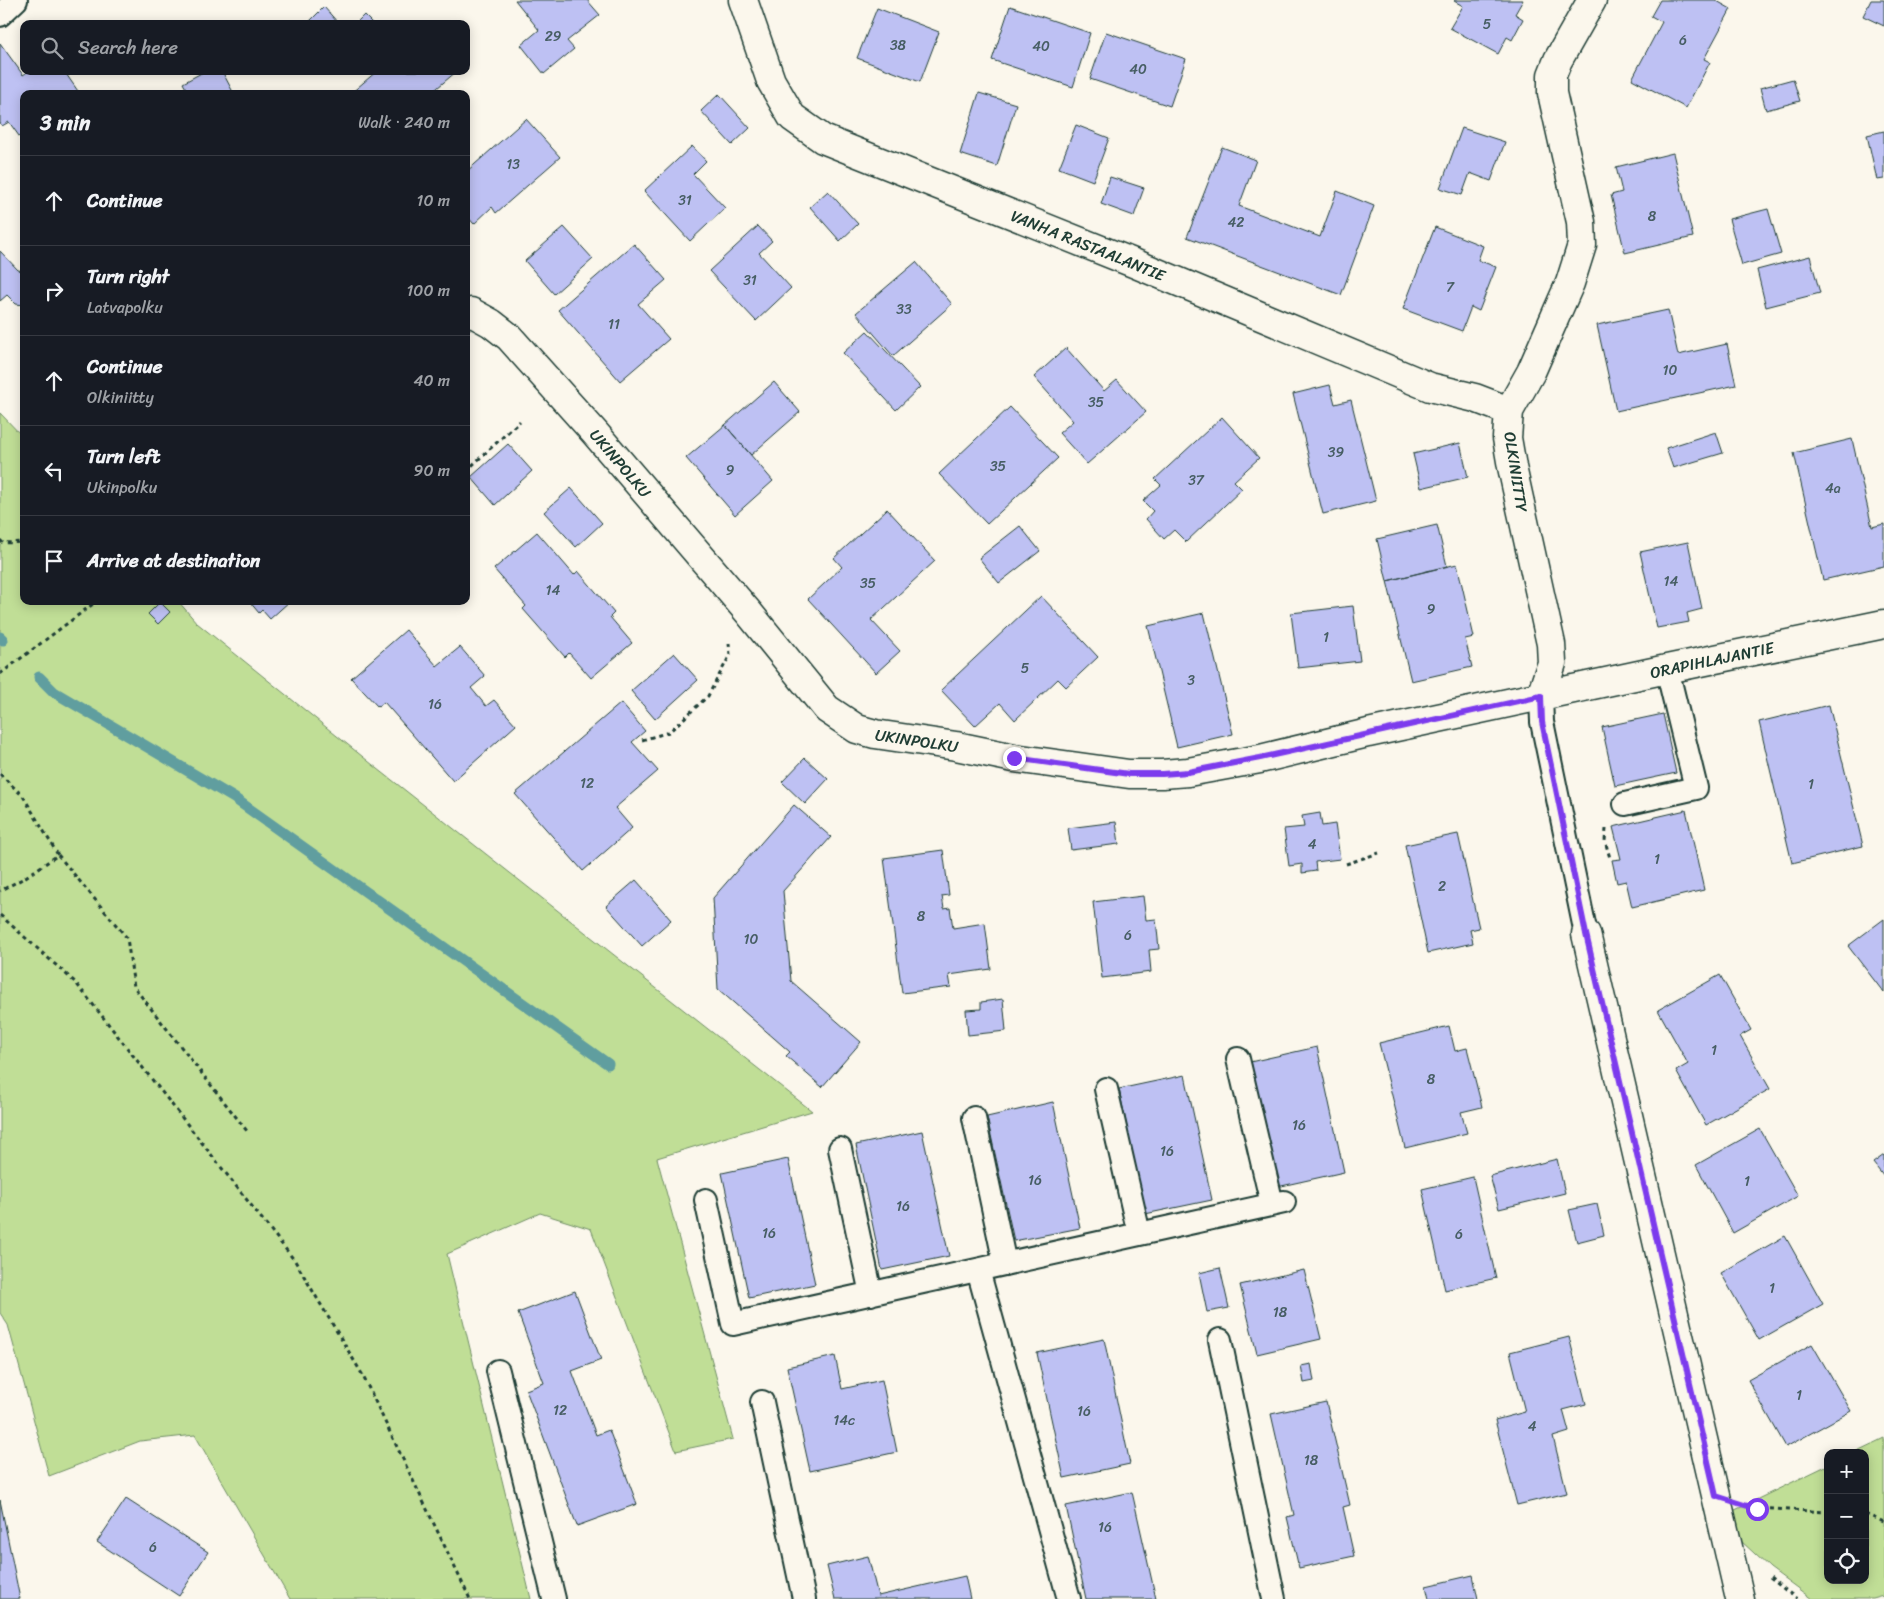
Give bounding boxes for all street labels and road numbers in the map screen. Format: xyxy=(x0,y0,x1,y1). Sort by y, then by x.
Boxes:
street label: VANHA RASTAALANTIE xyxy=(1007,201,1171,290)
street label: UKINPOLKU xyxy=(582,422,659,505)
street label: OLKINIITTY xyxy=(1495,430,1537,514)
street label: ORAPIHLAJANTIE xyxy=(1647,632,1778,687)
street label: UKINPOLKU xyxy=(873,720,961,761)

